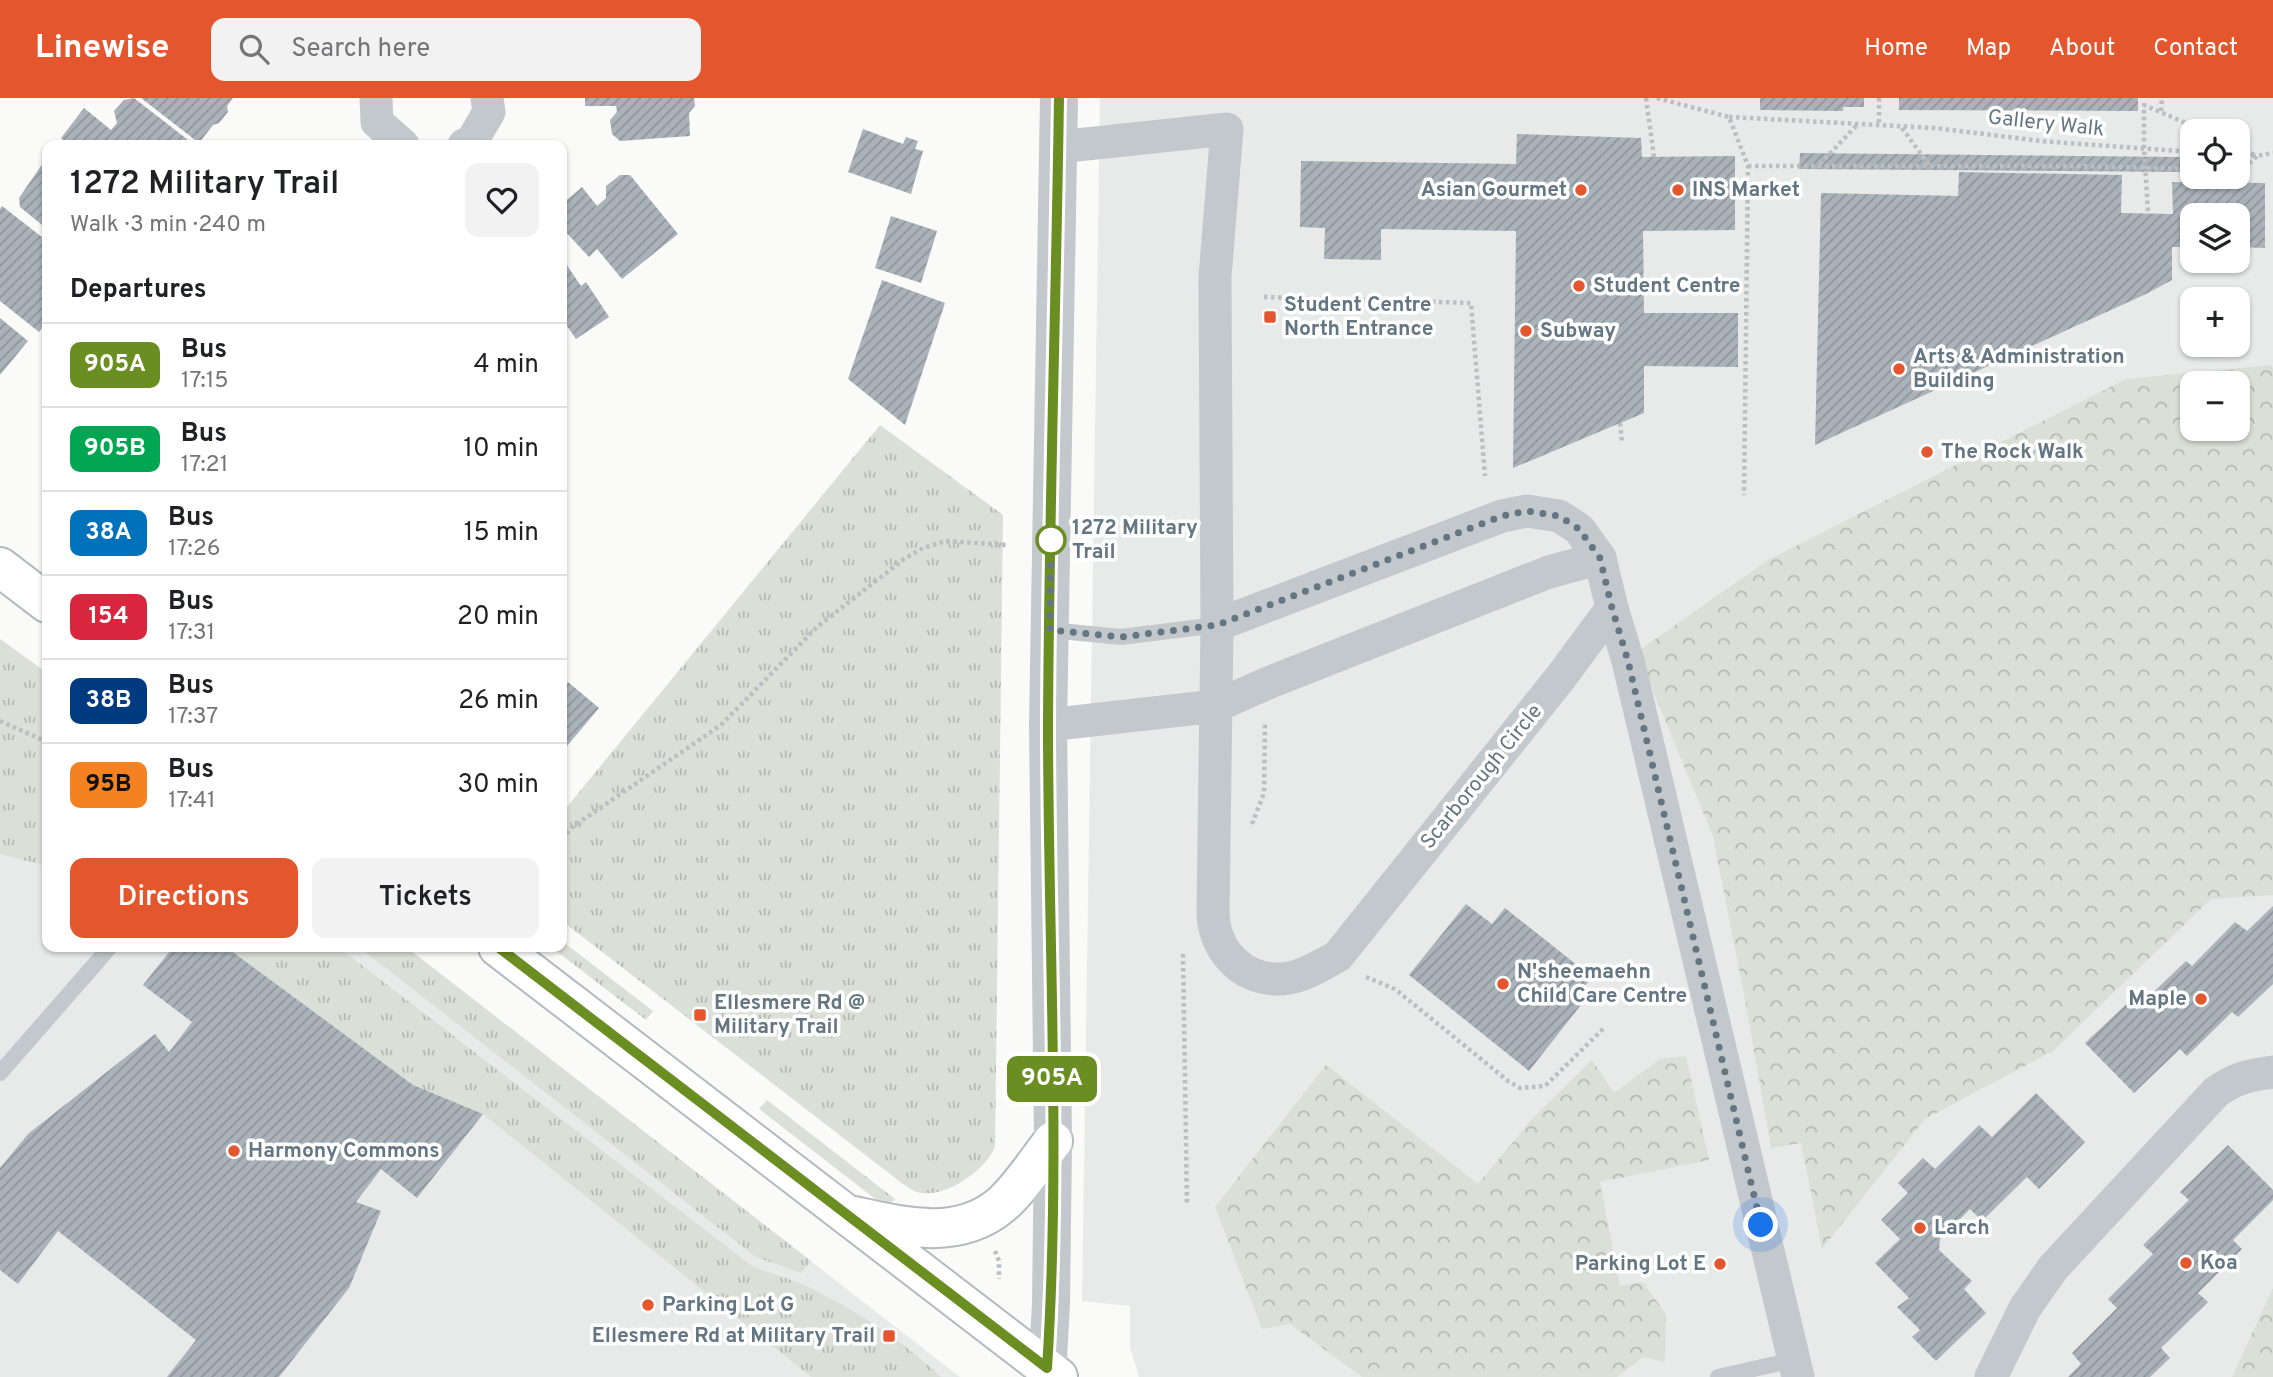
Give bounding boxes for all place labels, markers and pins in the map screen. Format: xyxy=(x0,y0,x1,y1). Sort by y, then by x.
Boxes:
place label: Asian Gourmet xyxy=(1421,177,1567,204)
place label: INS Market xyxy=(1692,177,1800,204)
marker: Asian Gourmet xyxy=(1573,182,1589,198)
marker: INS Market xyxy=(1670,182,1686,198)
place label: Student Centre xyxy=(1593,273,1740,300)
marker: Student Centre xyxy=(1571,278,1587,294)
place label: Student Centre North Entrance xyxy=(1284,292,1434,343)
marker: Student Centre North Entrance xyxy=(1262,309,1278,325)
place label: Subway xyxy=(1540,318,1616,345)
marker: Subway xyxy=(1518,323,1534,339)
place label: Arts & Administration Building xyxy=(1913,344,2125,395)
marker: Arts & Administration Building xyxy=(1891,361,1907,377)
place label: The Rock Walk xyxy=(1941,439,2084,466)
marker: The Rock Walk xyxy=(1919,444,1935,460)
place label: 1272 Military Trail xyxy=(1072,515,1198,566)
marker: 1272 Military Trail xyxy=(1036,525,1066,555)
place label: N'sheemaehn Child Care Centre xyxy=(1517,959,1687,1010)
marker: N'sheemaehn Child Care Centre xyxy=(1495,976,1511,992)
place label: Maple xyxy=(2128,986,2187,1013)
place label: Ellesmere Rd @ Military Trail xyxy=(714,990,865,1041)
marker: Maple xyxy=(2193,991,2209,1007)
marker: Ellesmere Rd @ Military Trail xyxy=(692,1007,708,1023)
place label: Harmony Commons xyxy=(248,1138,440,1165)
marker: Harmony Commons xyxy=(226,1143,242,1159)
place label: Larch xyxy=(1934,1215,1990,1242)
marker: Larch xyxy=(1912,1220,1928,1236)
place label: Koa xyxy=(2200,1250,2238,1277)
place label: Parking Lot E xyxy=(1575,1251,1706,1278)
marker: Koa xyxy=(2178,1255,2194,1271)
marker: Parking Lot E xyxy=(1712,1256,1728,1272)
place label: Parking Lot G xyxy=(662,1292,794,1319)
marker: Parking Lot G xyxy=(640,1297,656,1313)
place label: Ellesmere Rd at Military Trail xyxy=(592,1323,875,1350)
marker: Ellesmere Rd at Military Trail xyxy=(881,1328,897,1344)

